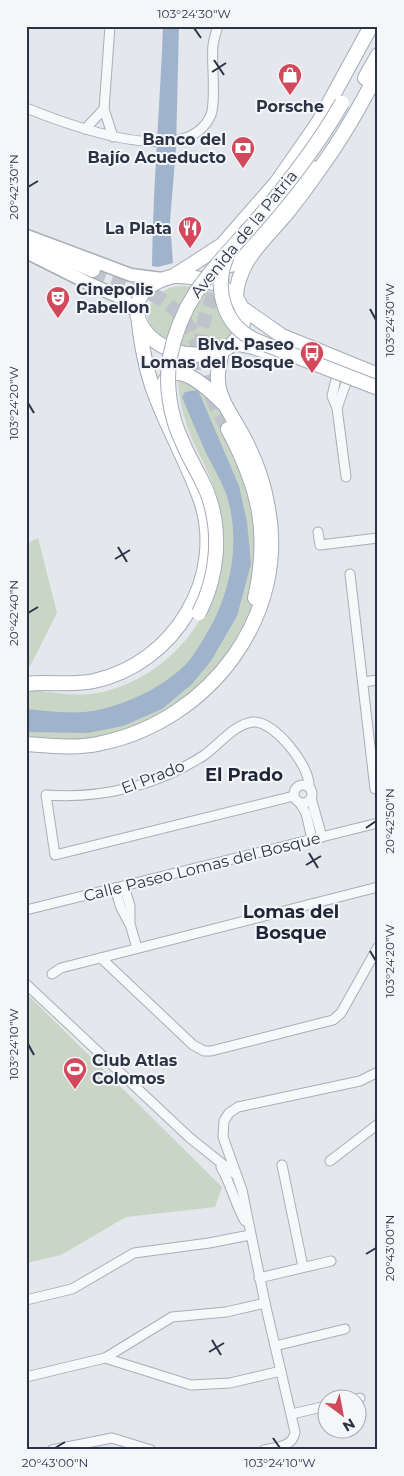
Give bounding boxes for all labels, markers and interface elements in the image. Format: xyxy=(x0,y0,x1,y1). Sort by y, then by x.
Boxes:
text: 103°24'30"W xyxy=(157,6,231,21)
shop icon: Porsche xyxy=(277,62,303,96)
place label: Porsche xyxy=(256,97,324,116)
place label: Banco del Bajío Acueducto xyxy=(88,130,226,167)
bank icon: Banco del Bajío Acueducto xyxy=(230,135,256,169)
text: 20°42'30"N xyxy=(6,154,21,220)
street label: Avenida de la Patria xyxy=(187,166,301,302)
restaurant icon: La Plata xyxy=(177,215,203,249)
place label: La Plata xyxy=(105,219,172,238)
place label: Cinepolis Pabellon xyxy=(76,280,154,317)
text: 103°24'30"W xyxy=(382,283,397,357)
theatre icon: Cinepolis Pabellon xyxy=(45,285,71,319)
place label: Blvd. Paseo Lomas del Bosque xyxy=(140,335,294,372)
bus stop icon: Blvd. Paseo Lomas del Bosque xyxy=(299,340,325,374)
text: 103°24'20"W xyxy=(6,366,21,440)
text: 20°42'40"N xyxy=(6,580,21,646)
street label: El Prado xyxy=(119,756,187,798)
district label: El Prado xyxy=(205,764,283,786)
text: 20°42'50"N xyxy=(382,788,397,854)
street label: Calle Paseo Lomas del Bosque xyxy=(82,828,322,906)
district label: Lomas del Bosque xyxy=(243,901,339,944)
text: 103°24'20"W xyxy=(382,924,397,998)
text: 103°24'10"W xyxy=(6,1008,21,1080)
place label: Club Atlas Colomos xyxy=(92,1051,178,1088)
sports icon: Club Atlas Colomos xyxy=(62,1056,88,1090)
text: 20°43'00"N xyxy=(382,1215,397,1281)
north arrow xyxy=(316,1388,366,1438)
text: N xyxy=(339,1414,358,1436)
text: 20°43'00"N xyxy=(22,1455,88,1470)
text: 103°24'10"W xyxy=(244,1455,316,1470)

